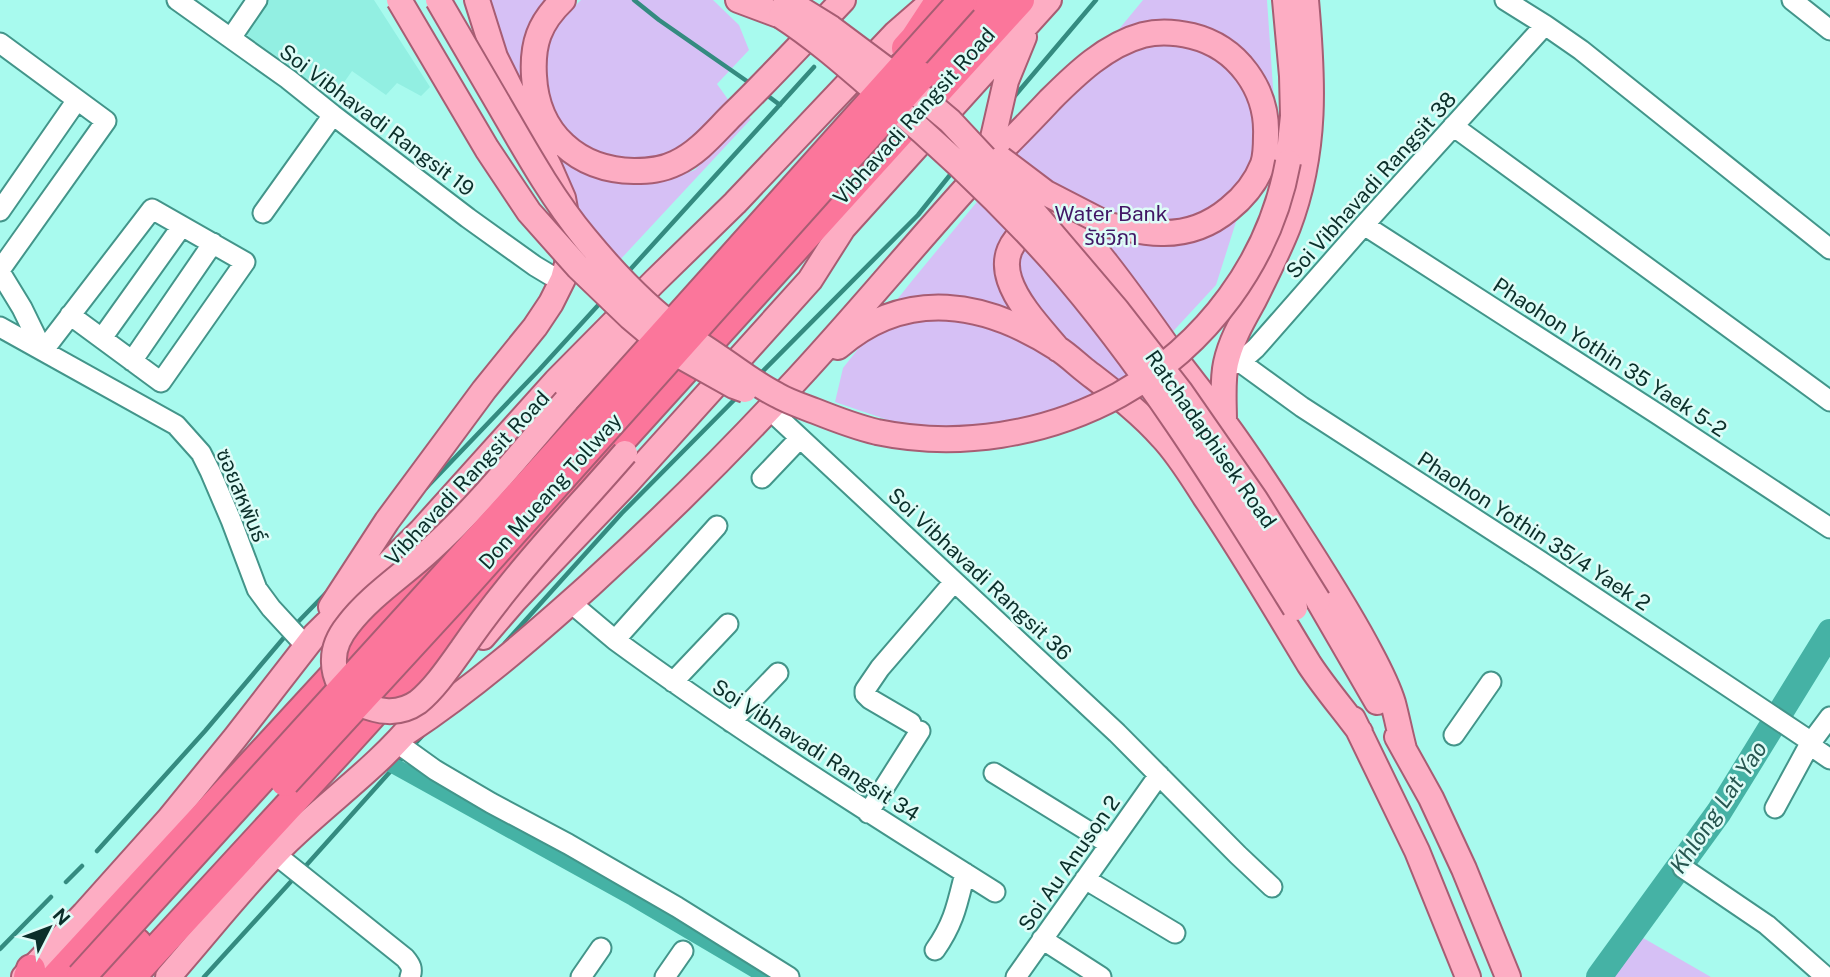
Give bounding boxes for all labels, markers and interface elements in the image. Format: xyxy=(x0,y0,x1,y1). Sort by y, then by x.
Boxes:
street label: Vibhavadi Rangsit Road xyxy=(828,22,1000,210)
street label: Soi Vibhavadi Rangsit 19 xyxy=(275,39,479,201)
street label: Soi Vibhavadi Rangsit 38 xyxy=(1281,87,1461,283)
park label: Water Bank รัชวิภา xyxy=(1055,201,1168,250)
street label: Phaohon Yothin 35 Yaek 5-2 xyxy=(1489,272,1731,442)
street label: Ratchadaphisek Road xyxy=(1140,345,1282,533)
street label: Vibhavadi Rangsit Road xyxy=(380,386,554,570)
street label: Don Mueang Tollway xyxy=(473,408,627,574)
street label: ซอยสหพันธ์ xyxy=(211,444,273,546)
street label: Phaohon Yothin 35/4 Yaek 2 xyxy=(1413,446,1655,616)
street label: Soi Vibhavadi Rangsit 36 xyxy=(883,482,1077,666)
street label: Soi Vibhavadi Rangsit 34 xyxy=(708,674,924,826)
water label: Khlong Lat Yao xyxy=(1664,736,1772,878)
street label: Soi Au Anuson 2 xyxy=(1013,790,1125,936)
north arrow xyxy=(14,893,84,963)
text: N xyxy=(48,904,75,930)

